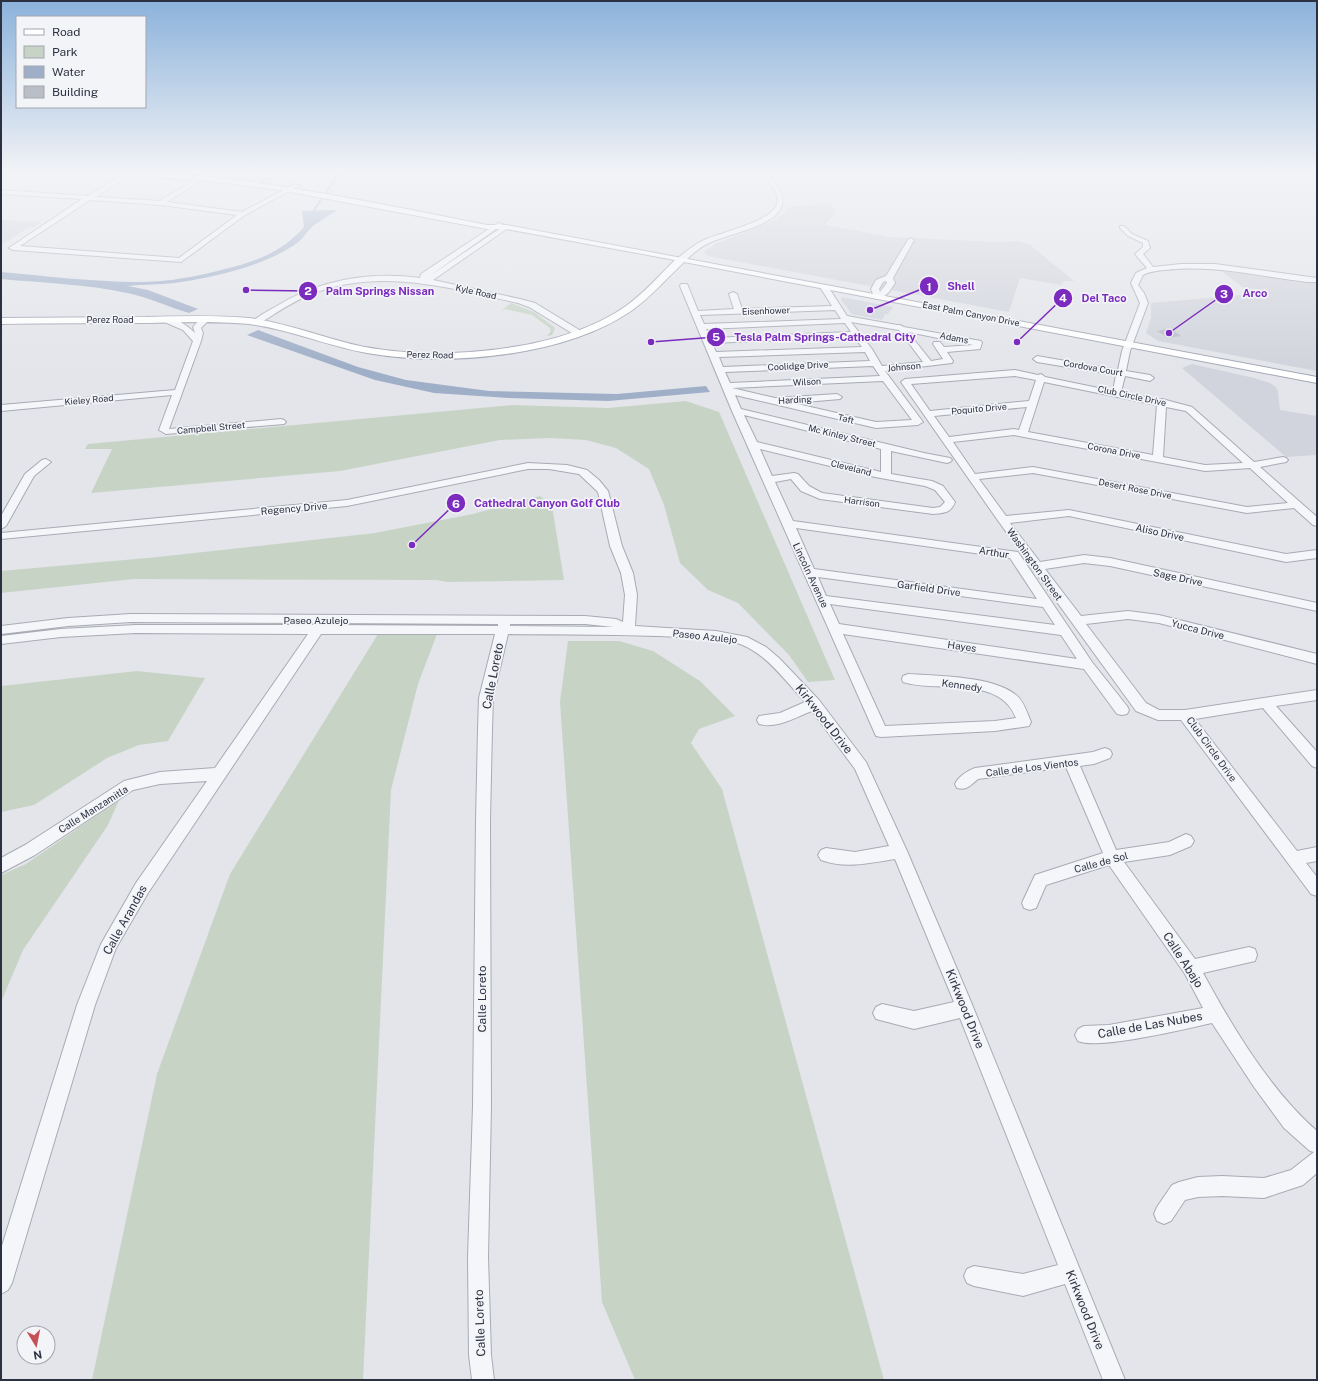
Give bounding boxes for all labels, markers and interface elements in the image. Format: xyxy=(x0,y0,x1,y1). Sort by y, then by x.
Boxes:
legend xyxy=(16,16,146,108)
text: Road xyxy=(52,25,80,39)
text: Park xyxy=(52,45,78,59)
text: Water xyxy=(52,65,86,79)
text: Building xyxy=(52,85,98,99)
callout: Shell xyxy=(919,275,983,298)
callout: Palm Springs Nissan xyxy=(298,280,442,303)
text: 1 xyxy=(926,280,932,294)
text: Shell xyxy=(947,280,975,292)
street label: Kyle Road xyxy=(455,282,498,301)
callout: Arco xyxy=(1214,282,1275,305)
text: 2 xyxy=(304,284,312,298)
text: Palm Springs Nissan xyxy=(326,285,434,297)
callout: Del Taco xyxy=(1053,286,1134,309)
text: 3 xyxy=(1220,287,1228,301)
text: Arco xyxy=(1243,287,1267,299)
text: 4 xyxy=(1059,291,1067,305)
text: Del Taco xyxy=(1081,292,1127,304)
street label: East Palm Canyon Drive xyxy=(922,299,1021,328)
street label: Eisenhower xyxy=(742,304,791,317)
street label: Perez Road xyxy=(86,314,134,325)
callout: Tesla Palm Springs-Cathedral City xyxy=(706,326,924,349)
street label: Adams xyxy=(939,329,970,346)
text: 5 xyxy=(712,330,720,344)
text: Tesla Palm Springs-Cathedral City xyxy=(734,331,917,343)
street label: Perez Road xyxy=(406,349,454,360)
street label: Cordova Court xyxy=(1063,357,1124,378)
street label: Coolidge Drive xyxy=(767,358,829,373)
street label: Johnson xyxy=(887,360,921,373)
street label: Wilson xyxy=(793,375,821,388)
street label: Club Circle Drive xyxy=(1097,383,1167,408)
street label: Kieley Road xyxy=(64,392,114,407)
street label: Harding xyxy=(778,393,813,406)
street label: Poquito Drive xyxy=(951,401,1007,416)
street label: Taft xyxy=(837,411,856,426)
street label: Campbell Street xyxy=(176,419,246,436)
street label: Mc Kinley Street xyxy=(807,422,878,449)
street label: Corona Drive xyxy=(1087,440,1141,461)
street label: Cleveland xyxy=(830,457,873,478)
street label: Desert Rose Drive xyxy=(1098,476,1173,501)
callout: Cathedral Canyon Golf Club xyxy=(446,492,628,515)
street label: Harrison xyxy=(844,494,881,509)
text: 6 xyxy=(452,497,460,511)
text: Cathedral Canyon Golf Club xyxy=(474,497,620,509)
street label: Regency Drive xyxy=(260,499,328,517)
street label: Aliso Drive xyxy=(1135,521,1186,543)
street label: Washington Street xyxy=(1005,525,1065,603)
street label: Lincoln Avenue xyxy=(791,540,832,610)
street label: Arthur xyxy=(978,544,1010,560)
street label: Sage Drive xyxy=(1152,566,1204,588)
street label: Garfield Drive xyxy=(897,578,962,598)
street label: Paseo Azulejo xyxy=(283,614,349,626)
street label: Yucca Drive xyxy=(1170,617,1226,641)
street label: Paseo Azulejo xyxy=(672,627,738,645)
street label: Hayes xyxy=(947,638,977,654)
street label: Calle Loreto xyxy=(480,642,506,710)
street label: Kennedy xyxy=(941,676,984,694)
street label: Kirkwood Drive xyxy=(792,681,856,757)
street label: Club Circle Drive xyxy=(1184,714,1240,784)
street label: Calle de Los Vientos xyxy=(985,755,1079,779)
street label: Calle Manzamitla xyxy=(56,783,130,835)
street label: Calle de Sol xyxy=(1073,849,1129,875)
street label: Calle Arandas xyxy=(100,883,150,957)
street label: Calle Abajo xyxy=(1160,930,1206,991)
street label: Calle Loreto xyxy=(475,965,489,1033)
street label: Kirkwood Drive xyxy=(943,967,987,1051)
street label: Calle de Las Nubes xyxy=(1096,1009,1204,1041)
street label: Kirkwood Drive xyxy=(1063,1268,1107,1352)
street label: Calle Loreto xyxy=(472,1289,488,1357)
north arrow xyxy=(16,1325,56,1365)
text: N xyxy=(32,1348,43,1362)

